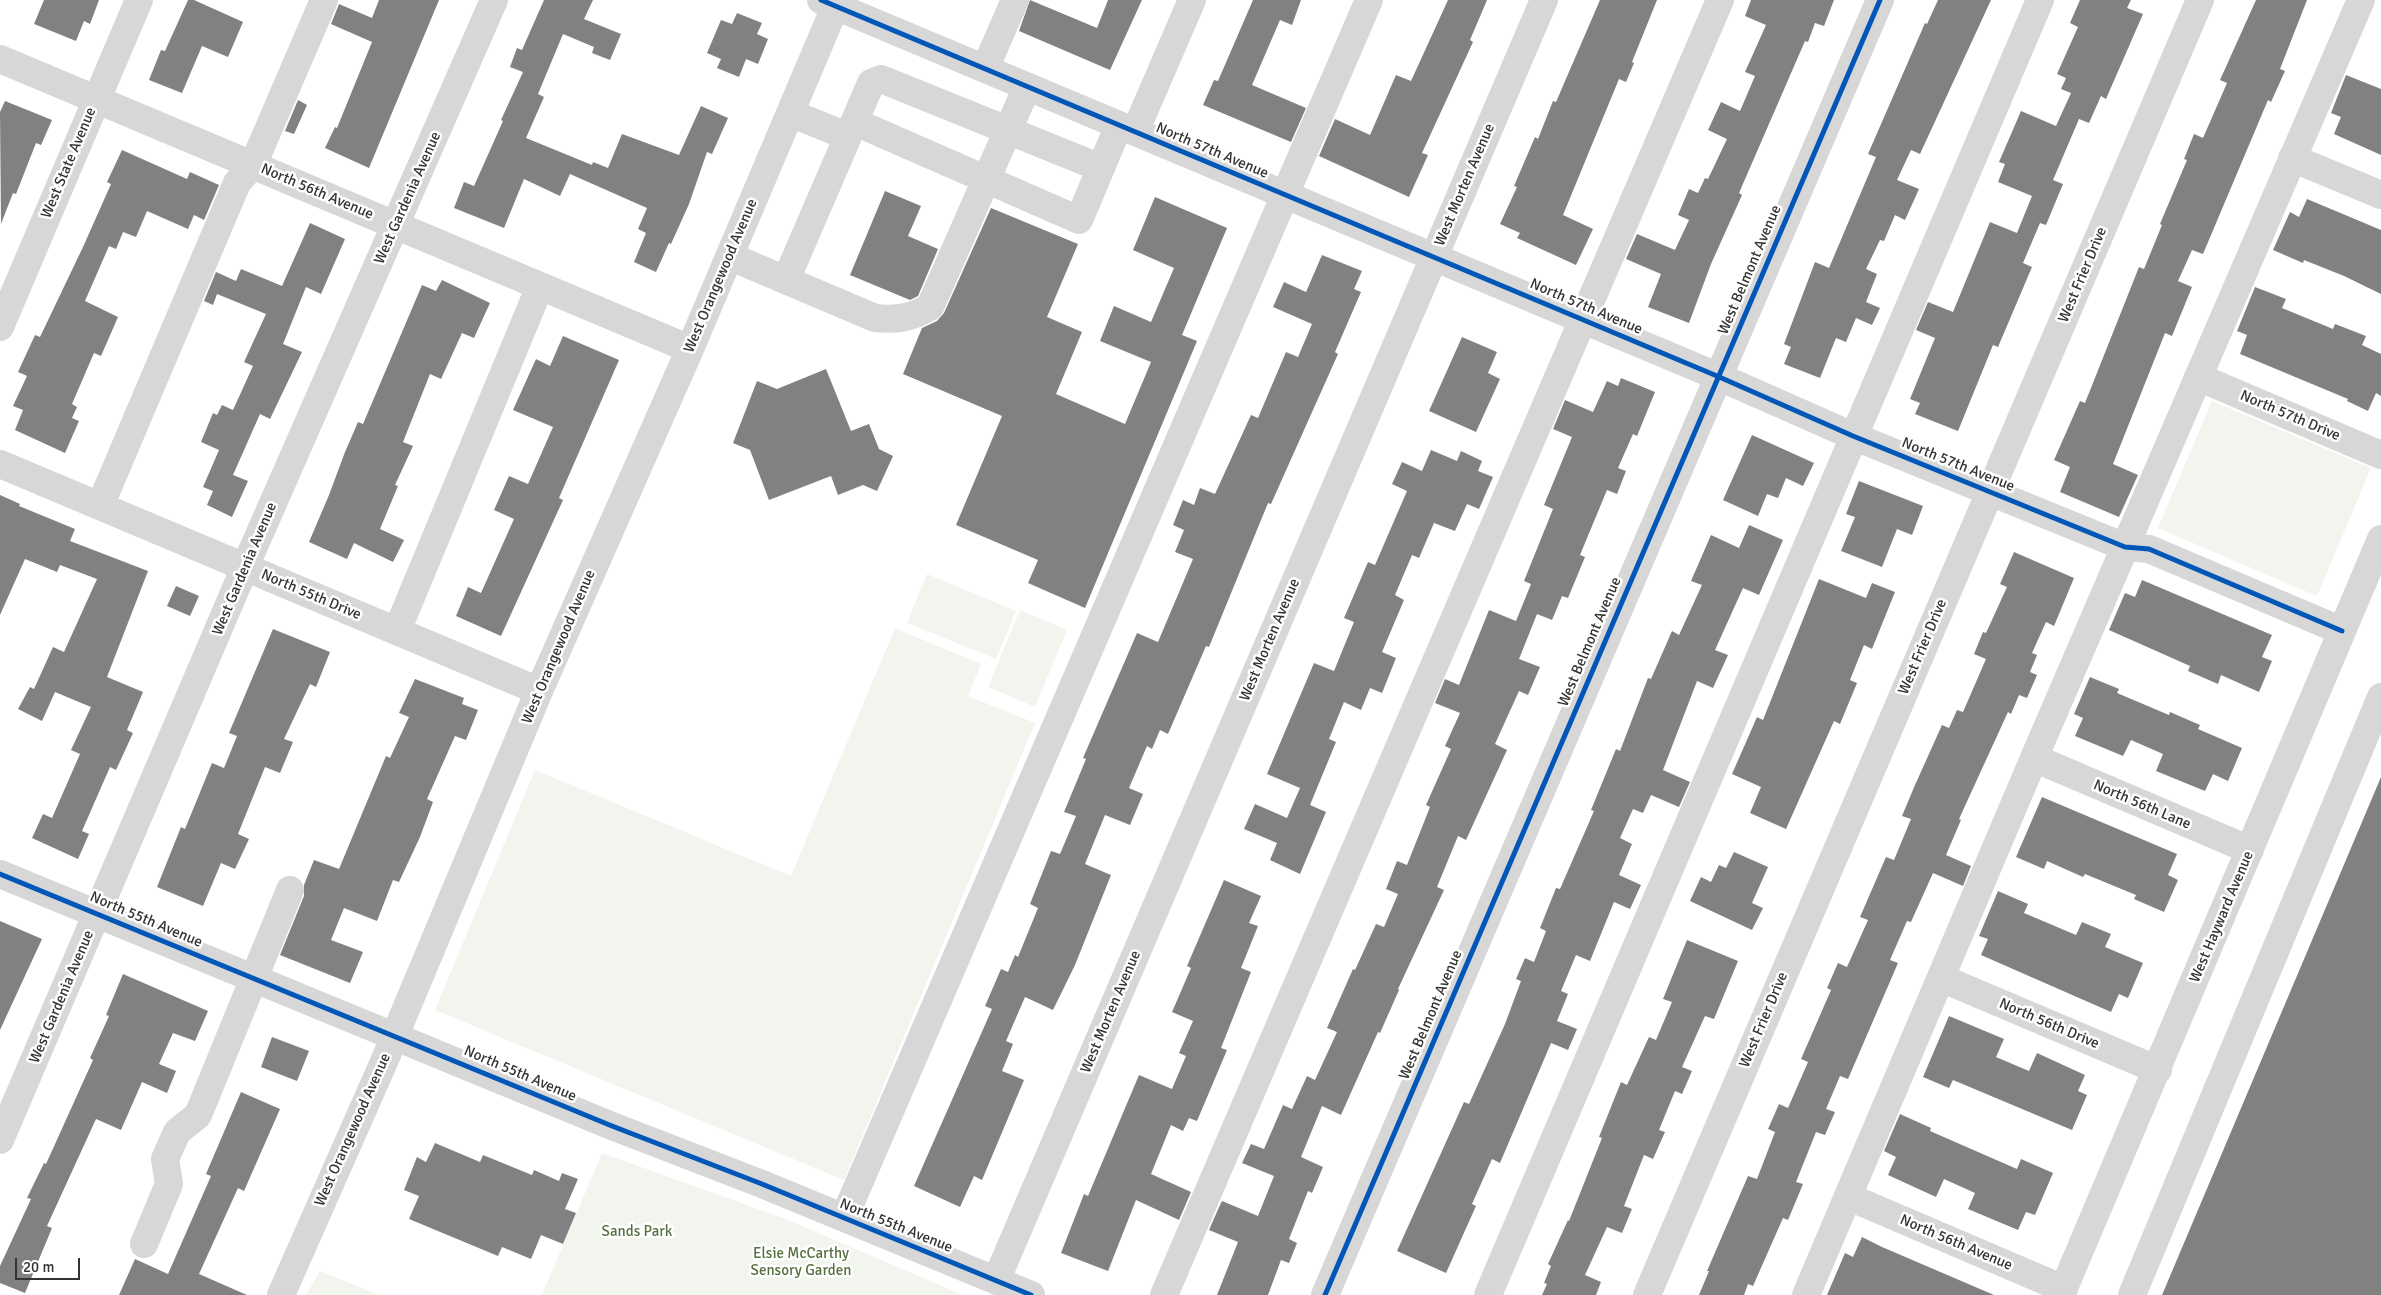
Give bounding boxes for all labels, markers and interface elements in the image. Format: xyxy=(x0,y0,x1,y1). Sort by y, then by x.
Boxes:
street label: West State Avenue xyxy=(38,105,100,221)
street label: North 57th Avenue xyxy=(1153,119,1271,183)
street label: West Morten Avenue xyxy=(1431,121,1499,249)
street label: West Gardenia Avenue xyxy=(371,129,445,267)
street label: North 56th Avenue xyxy=(258,160,376,224)
street label: West Orangewood Avenue xyxy=(680,196,762,356)
street label: West Belmont Avenue xyxy=(1715,202,1785,338)
street label: West Frier Drive xyxy=(2055,225,2111,325)
street label: North 57th Avenue xyxy=(1527,275,1645,339)
street label: North 57th Drive xyxy=(2237,387,2343,445)
street label: North 57th Avenue xyxy=(1899,434,2017,496)
street label: West Gardenia Avenue xyxy=(209,500,281,638)
street label: North 55th Drive xyxy=(258,566,364,624)
street label: West Orangewood Avenue xyxy=(518,567,600,727)
street label: West Belmont Avenue xyxy=(1555,574,1625,710)
street label: West Morten Avenue xyxy=(1236,576,1304,704)
street label: West Frier Drive xyxy=(1895,597,1951,697)
street label: North 56th Lane xyxy=(2090,776,2194,834)
street label: West Hayward Avenue xyxy=(2186,849,2258,985)
street label: North 55th Avenue xyxy=(87,888,205,952)
street label: West Gardenia Avenue xyxy=(26,928,98,1066)
street label: West Belmont Avenue xyxy=(1396,947,1466,1083)
street label: West Morten Avenue xyxy=(1077,948,1145,1076)
street label: West Frier Drive xyxy=(1736,970,1792,1070)
street label: North 56th Drive xyxy=(1996,995,2102,1053)
street label: North 55th Avenue xyxy=(461,1042,579,1106)
street label: West Orangewood Avenue xyxy=(311,1051,395,1209)
street label: North 55th Avenue xyxy=(837,1195,955,1257)
street label: North 56th Avenue xyxy=(1897,1211,2015,1275)
park label: Sands Park xyxy=(602,1223,672,1241)
park label: Elsie McCarthy Sensory Garden xyxy=(751,1245,851,1280)
scale bar xyxy=(18,1248,82,1280)
text: 20 m xyxy=(23,1258,54,1276)

